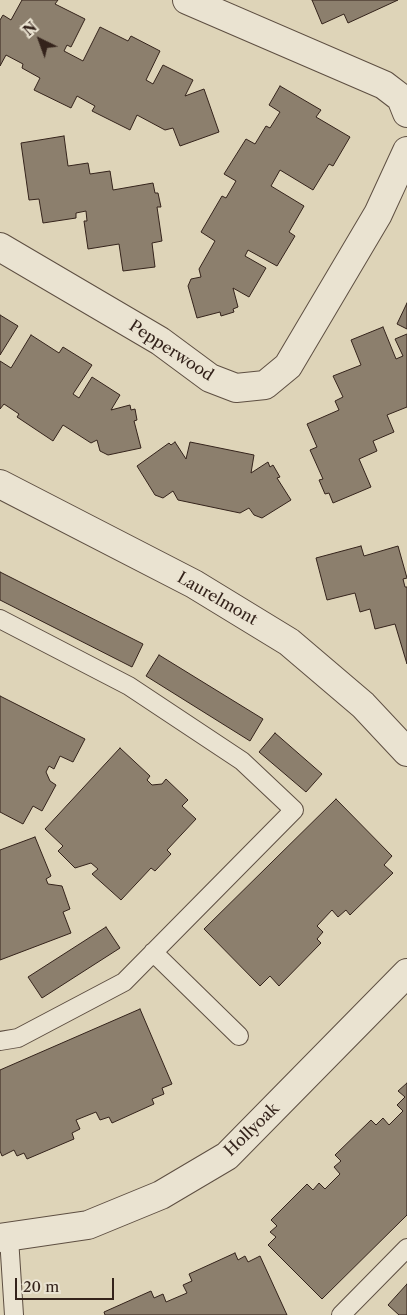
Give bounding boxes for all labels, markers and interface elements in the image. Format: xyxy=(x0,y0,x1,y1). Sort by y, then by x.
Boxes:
north arrow xyxy=(15,15,65,65)
text: N xyxy=(19,18,41,40)
street label: Pepperwood xyxy=(125,317,217,385)
street label: Laurelmont xyxy=(173,568,261,630)
street label: Hollyoak xyxy=(221,1099,283,1161)
scale bar xyxy=(18,1268,116,1300)
text: 20 m xyxy=(23,1277,59,1296)

